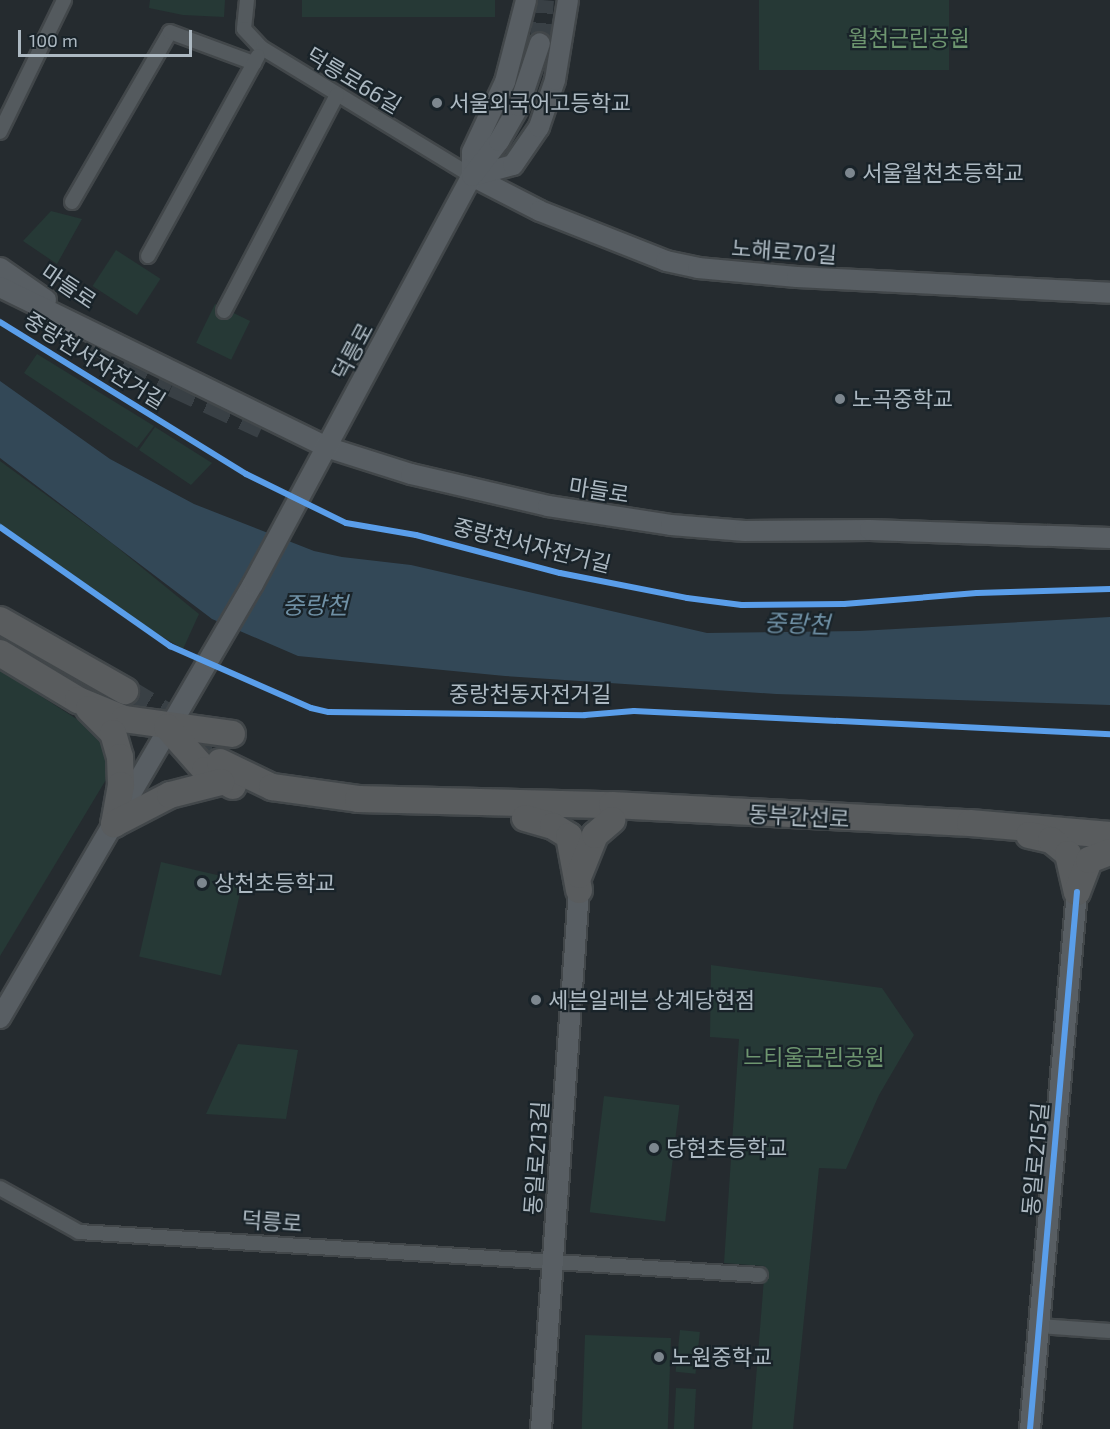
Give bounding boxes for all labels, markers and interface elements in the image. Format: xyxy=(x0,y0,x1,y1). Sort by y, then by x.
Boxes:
scale bar xyxy=(21,18,195,56)
park label: 월천근린공원 xyxy=(848,25,970,51)
text: 100 m xyxy=(29,29,78,51)
street label: 덕릉로66길 xyxy=(302,41,406,119)
place label: 서울외국어고등학교 xyxy=(449,90,631,116)
marker: 서울외국어고등학교 xyxy=(430,96,444,110)
place label: 서울월천초등학교 xyxy=(862,160,1024,186)
marker: 서울월천초등학교 xyxy=(843,166,857,180)
street label: 노해로70길 xyxy=(730,234,838,268)
street label: 마들로 xyxy=(36,258,102,314)
street label: 중랑천서자전거길 xyxy=(19,306,171,414)
street label: 덕릉로 xyxy=(326,318,378,384)
place label: 노곡중학교 xyxy=(852,386,953,412)
marker: 노곡중학교 xyxy=(833,392,847,406)
street label: 마들로 xyxy=(567,472,631,508)
street label: 중랑천서자전거길 xyxy=(450,513,614,577)
water label: 중랑천 xyxy=(282,591,348,619)
water label: 중랑천 xyxy=(763,607,831,639)
street label: 중랑천동자전거길 xyxy=(449,681,611,707)
street label: 동부간선로 xyxy=(748,800,850,832)
place label: 상천초등학교 xyxy=(214,870,335,896)
marker: 상천초등학교 xyxy=(195,876,209,890)
place label: 세븐일레븐 상계당현점 xyxy=(548,987,755,1013)
marker: 세븐일레븐 상계당현점 xyxy=(529,993,543,1007)
park label: 느티울근린공원 xyxy=(743,1044,885,1070)
street label: 동일로213길 xyxy=(519,1100,553,1216)
street label: 동일로215길 xyxy=(1017,1101,1053,1217)
place label: 당현초등학교 xyxy=(666,1135,787,1161)
marker: 당현초등학교 xyxy=(647,1141,661,1155)
street label: 덕릉로 xyxy=(241,1206,303,1236)
place label: 노원중학교 xyxy=(671,1344,772,1370)
marker: 노원중학교 xyxy=(652,1350,666,1364)

